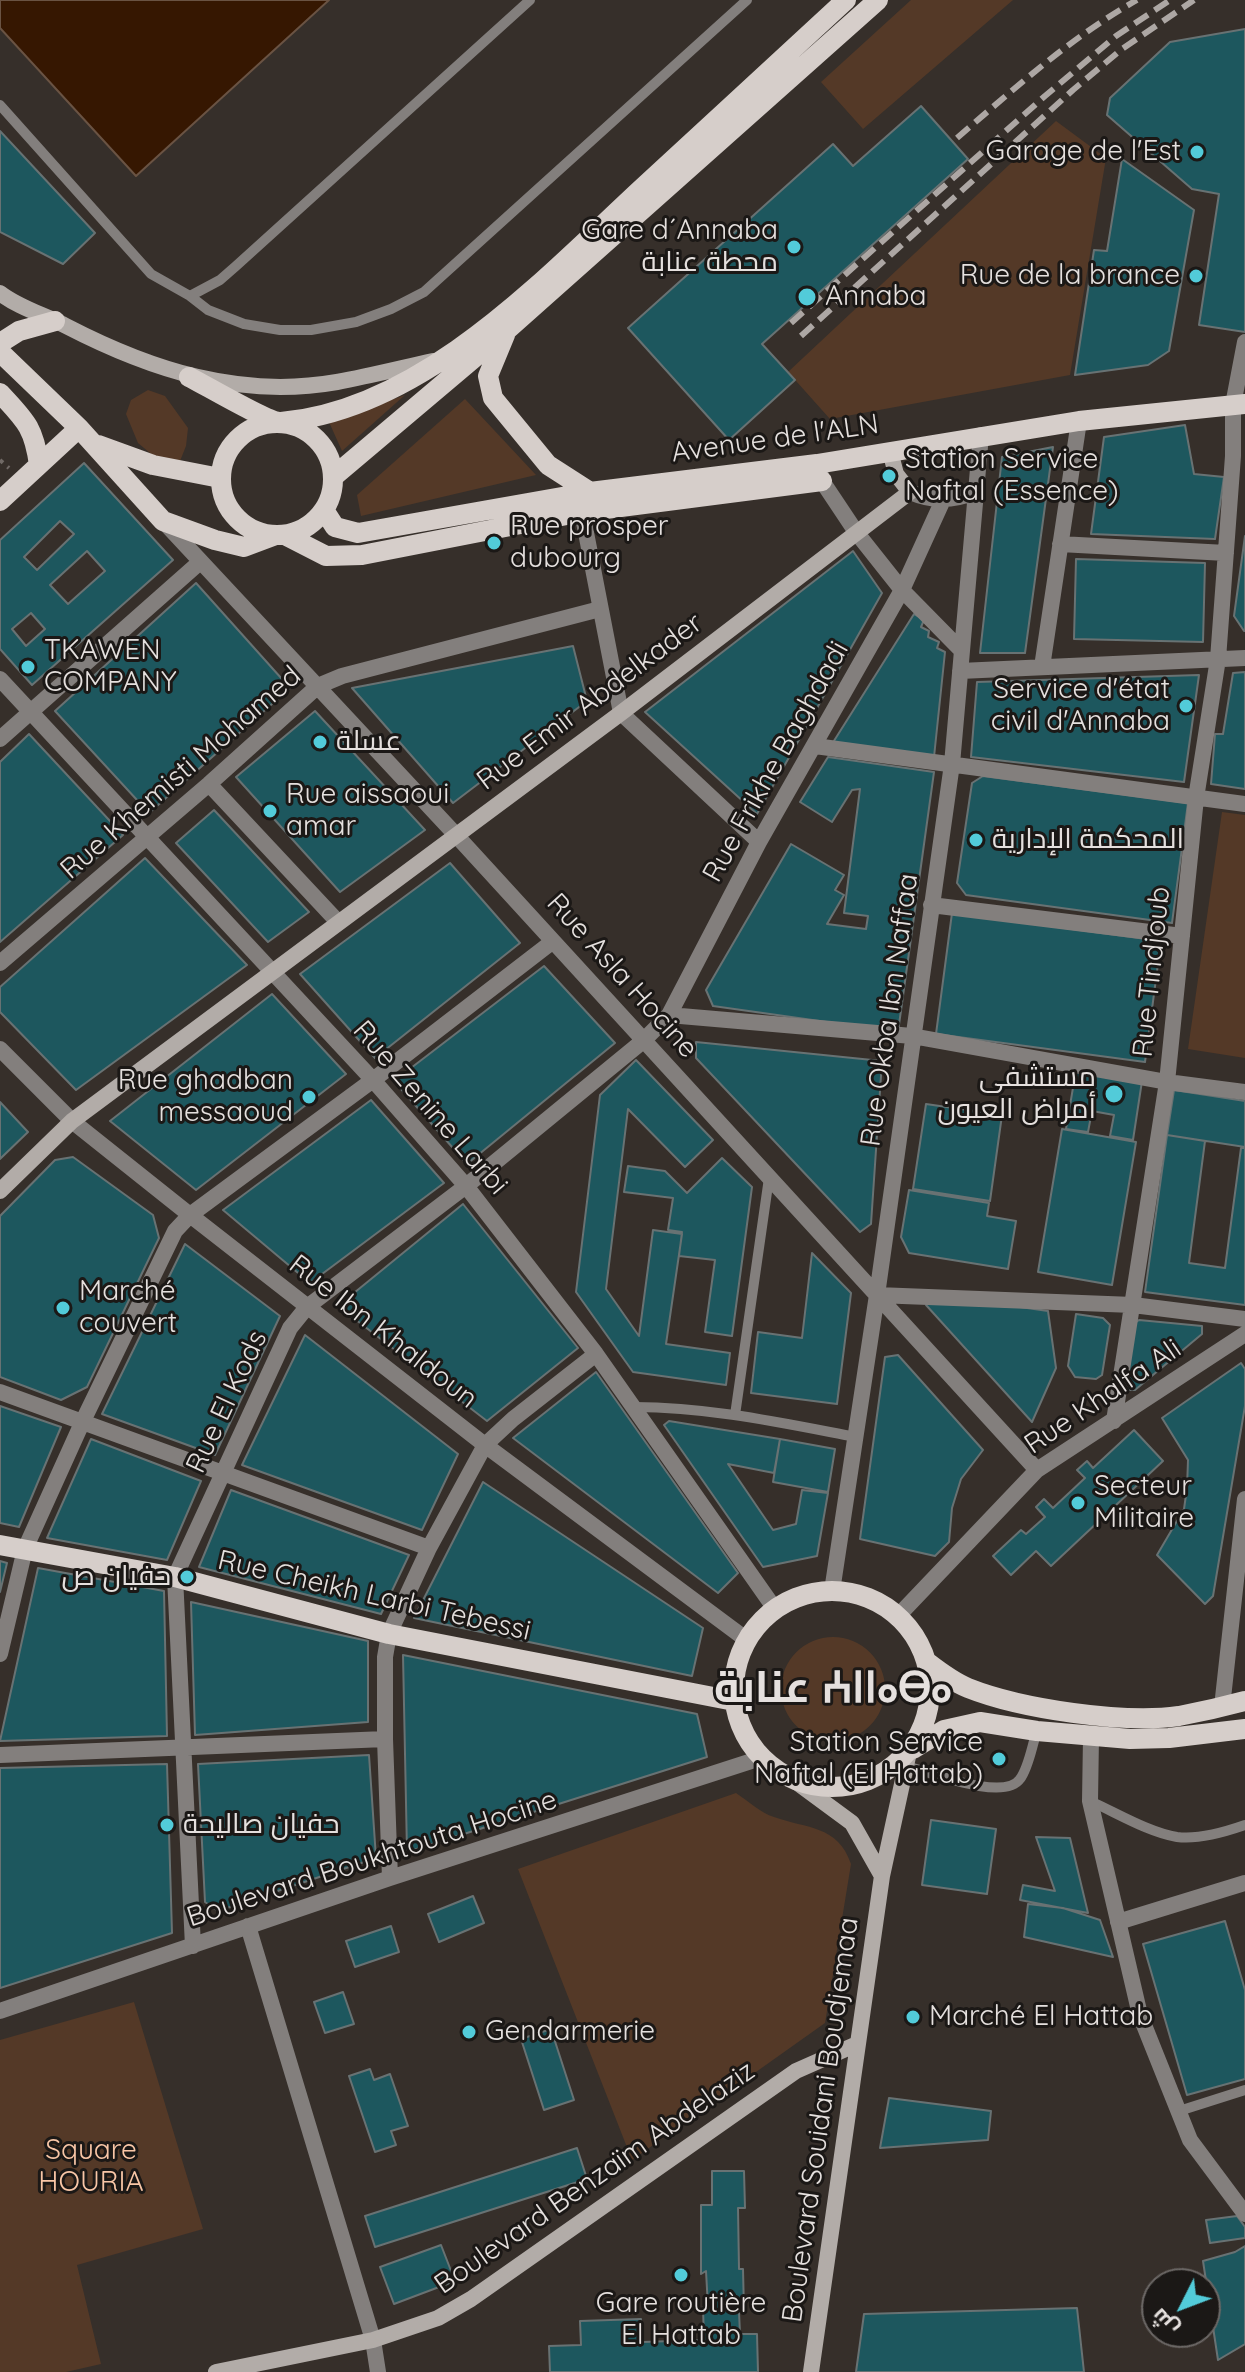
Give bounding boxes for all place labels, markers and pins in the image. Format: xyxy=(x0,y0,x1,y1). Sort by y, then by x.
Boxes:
place label: Garage de l'Est xyxy=(986,135,1181,169)
marker: Garage de l'Est xyxy=(1188,143,1206,161)
place label: Gare d´Annaba محطة عنابة xyxy=(581,214,778,280)
marker: Gare d´Annaba محطة عنابة xyxy=(785,238,803,256)
place label: Rue de la brance xyxy=(960,259,1180,293)
marker: Rue de la brance xyxy=(1187,267,1205,285)
place label: Annaba xyxy=(825,280,926,314)
marker: Annaba xyxy=(796,286,818,308)
place label: Station Service Naftal (Essence) xyxy=(905,443,1118,509)
marker: Station Service Naftal (Essence) xyxy=(880,467,898,485)
place label: Rue prosper dubourg xyxy=(510,510,669,576)
marker: Rue prosper dubourg xyxy=(485,534,503,552)
place label: TKAWEN COMPANY xyxy=(44,634,177,700)
marker: TKAWEN COMPANY xyxy=(19,658,37,676)
place label: Service d'état civil d'Annaba xyxy=(991,673,1170,739)
marker: Service d'état civil d'Annaba xyxy=(1177,697,1195,715)
place label: عسلة xyxy=(336,725,401,759)
marker: عسلة xyxy=(311,733,329,751)
place label: Rue aissaoui amar xyxy=(286,778,449,844)
marker: Rue aissaoui amar xyxy=(261,802,279,820)
place label: المحكمة الإدارية xyxy=(992,823,1184,857)
marker: المحكمة الإدارية xyxy=(967,831,985,849)
place label: مستشفى أمراض العيون xyxy=(937,1061,1096,1127)
place label: Rue ghadban messaoud xyxy=(118,1064,293,1130)
marker: مستشفى أمراض العيون xyxy=(1103,1083,1125,1105)
marker: Rue ghadban messaoud xyxy=(300,1088,318,1106)
place label: Marché couvert xyxy=(79,1275,177,1341)
marker: Marché couvert xyxy=(54,1299,72,1317)
place label: Secteur Militaire xyxy=(1094,1470,1194,1536)
marker: Secteur Militaire xyxy=(1069,1494,1087,1512)
place label: حفيان ص xyxy=(61,1560,171,1594)
marker: حفيان ص xyxy=(178,1568,196,1586)
place label: Station Service Naftal (El Hattab) xyxy=(754,1726,983,1792)
marker: Station Service Naftal (El Hattab) xyxy=(990,1750,1008,1768)
place label: حفيان صاليحة xyxy=(183,1808,339,1842)
marker: حفيان صاليحة xyxy=(158,1816,176,1834)
place label: Marché El Hattab xyxy=(929,2000,1153,2034)
marker: Marché El Hattab xyxy=(904,2008,922,2026)
place label: Gendarmerie xyxy=(485,2015,655,2049)
marker: Gendarmerie xyxy=(460,2023,478,2041)
marker: Gare routière El Hattab xyxy=(672,2266,690,2284)
place label: Gare routière El Hattab xyxy=(596,2287,766,2353)

